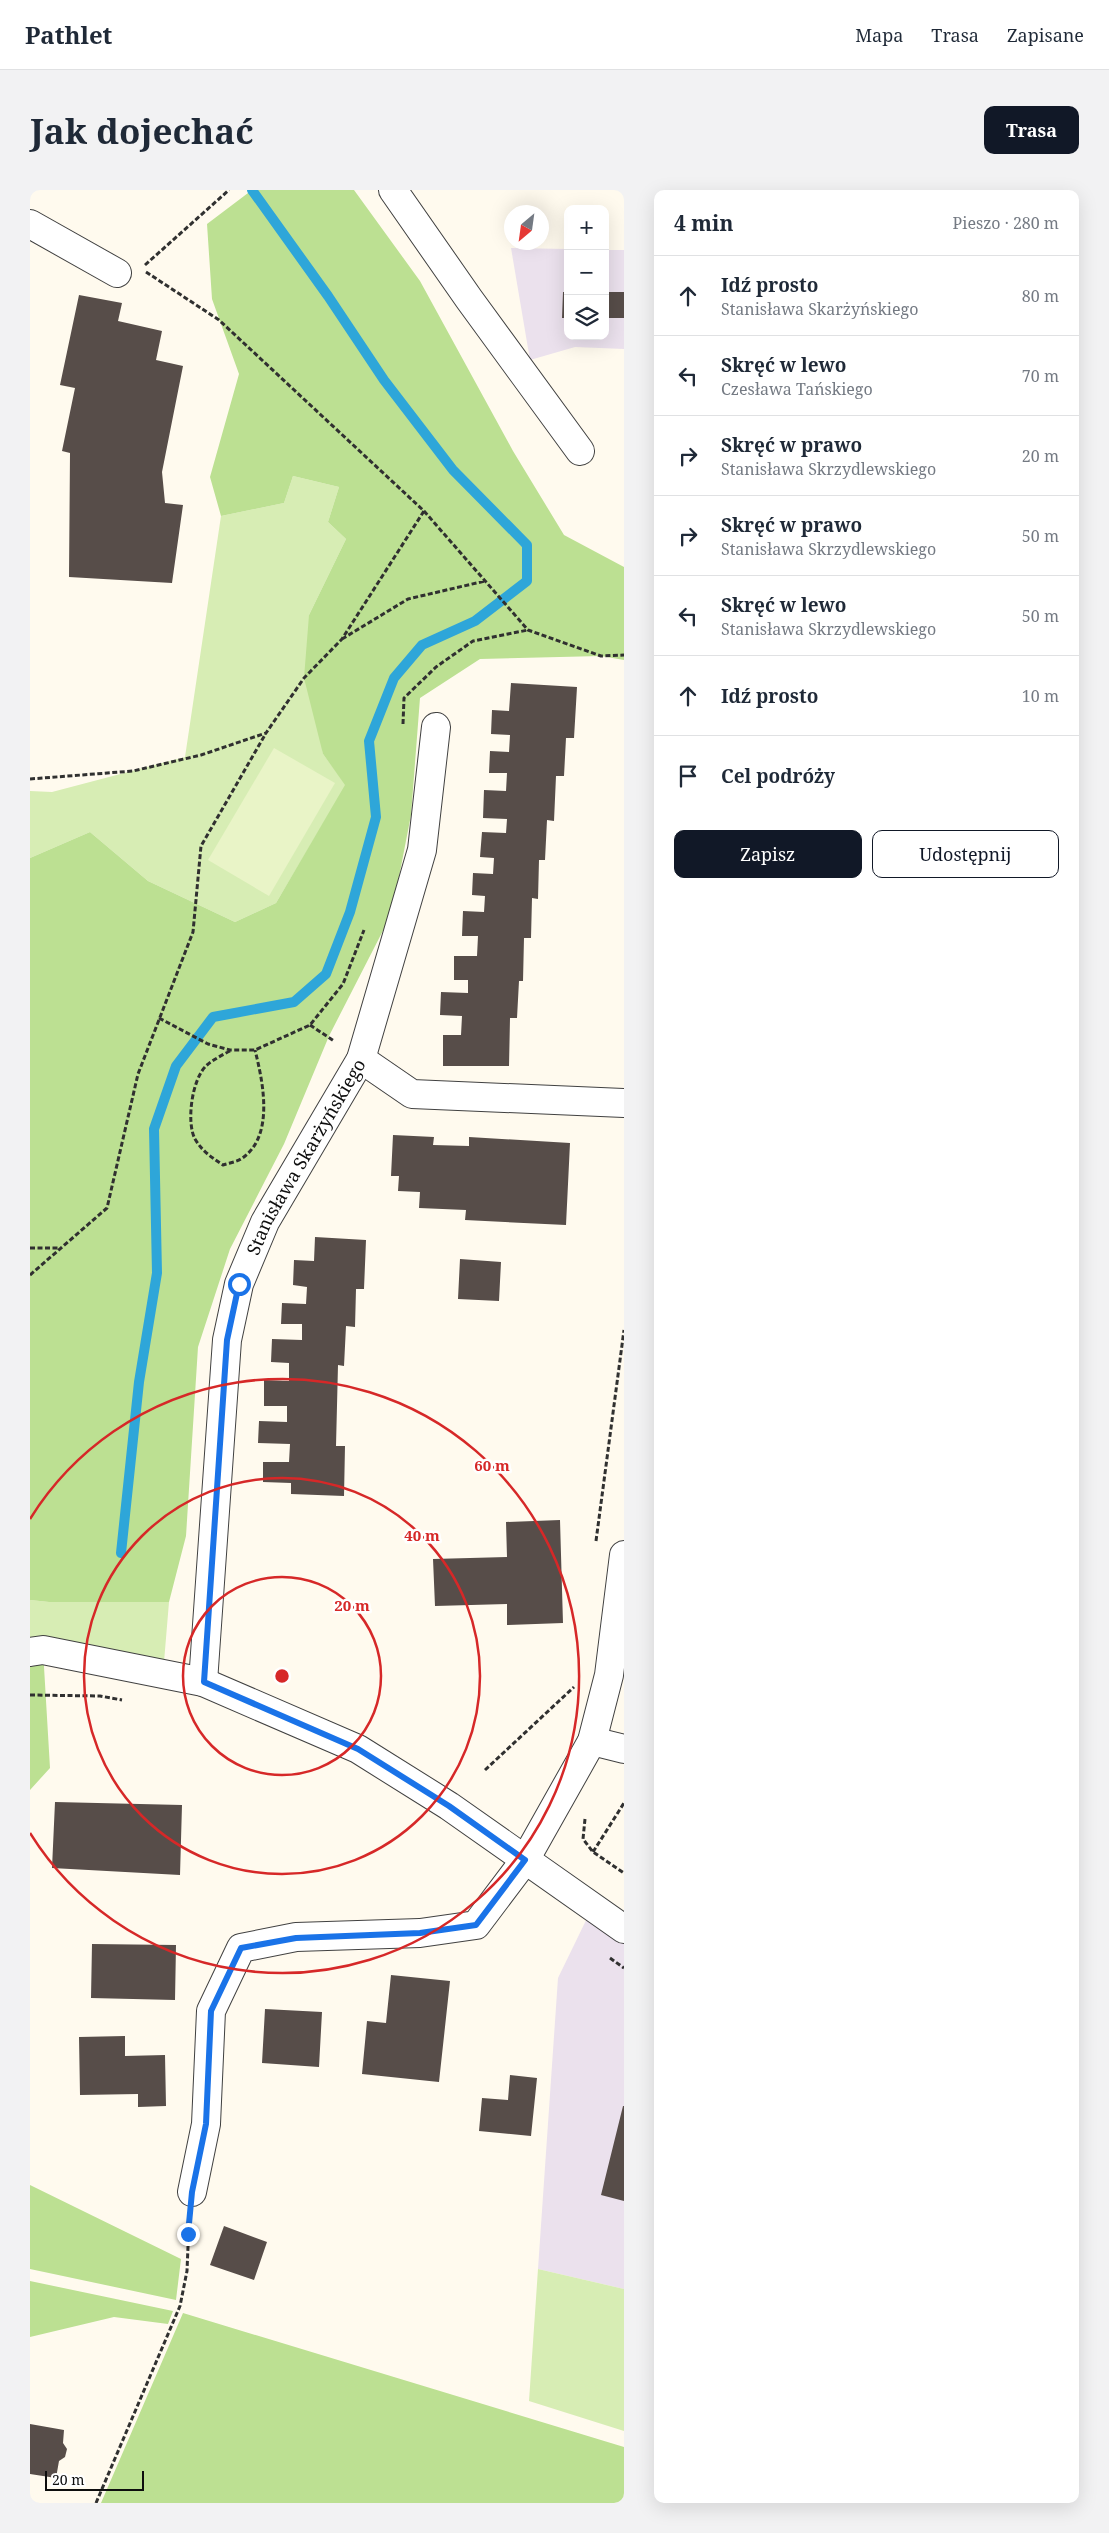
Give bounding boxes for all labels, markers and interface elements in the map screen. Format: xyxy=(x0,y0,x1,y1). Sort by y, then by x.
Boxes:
text: Pathlet xyxy=(25,18,112,51)
text: Mapa xyxy=(855,23,903,47)
text: Trasa xyxy=(931,23,979,47)
text: Zapisane xyxy=(1007,23,1084,47)
button: Trasa xyxy=(984,106,1079,154)
text: Jak dojechać xyxy=(30,107,254,154)
north arrow xyxy=(504,205,549,250)
map controls xyxy=(564,205,609,340)
button: + xyxy=(564,205,609,250)
text: 4 min xyxy=(674,209,733,237)
text: Pieszo · 280 m xyxy=(953,212,1059,234)
button: − xyxy=(564,250,609,295)
text: Idź prosto xyxy=(721,272,818,298)
icon: ahead xyxy=(674,282,702,310)
text: 80 m xyxy=(1022,285,1059,307)
button: layers xyxy=(564,295,609,340)
text: Stanisława Skarżyńskiego xyxy=(721,298,918,320)
text: Skręć w lewo xyxy=(721,352,847,378)
icon: left xyxy=(674,362,702,390)
text: 70 m xyxy=(1022,365,1059,387)
text: Czesława Tańskiego xyxy=(721,378,873,400)
text: Skręć w prawo xyxy=(721,432,862,458)
icon: right xyxy=(674,442,702,470)
text: 20 m xyxy=(1022,445,1059,467)
text: Stanisława Skrzydlewskiego xyxy=(721,458,936,480)
text: Skręć w prawo xyxy=(721,512,862,538)
icon: right xyxy=(674,522,702,550)
text: 50 m xyxy=(1022,525,1059,547)
text: Stanisława Skrzydlewskiego xyxy=(721,538,936,560)
text: Skręć w lewo xyxy=(721,592,847,618)
icon: left xyxy=(674,602,702,630)
text: 50 m xyxy=(1022,605,1059,627)
text: Stanisława Skrzydlewskiego xyxy=(721,618,936,640)
icon: ahead xyxy=(674,682,702,710)
text: Idź prosto xyxy=(721,683,818,709)
text: 10 m xyxy=(1022,685,1059,707)
icon: arrive xyxy=(674,762,702,790)
text: Cel podróży xyxy=(721,763,835,789)
button: Zapisz xyxy=(674,830,862,878)
button: Udostępnij xyxy=(872,830,1059,878)
street label: Stanisława Skarżyńskiego xyxy=(241,1054,371,1258)
route start xyxy=(228,1273,251,1296)
text: 60 m xyxy=(474,1455,510,1475)
text: 40 m xyxy=(404,1525,440,1545)
text: 20 m xyxy=(334,1595,370,1615)
centre of rings xyxy=(273,1667,291,1685)
route end xyxy=(177,2223,200,2246)
scale bar xyxy=(45,2468,144,2491)
text: 20 m xyxy=(52,2470,85,2489)

